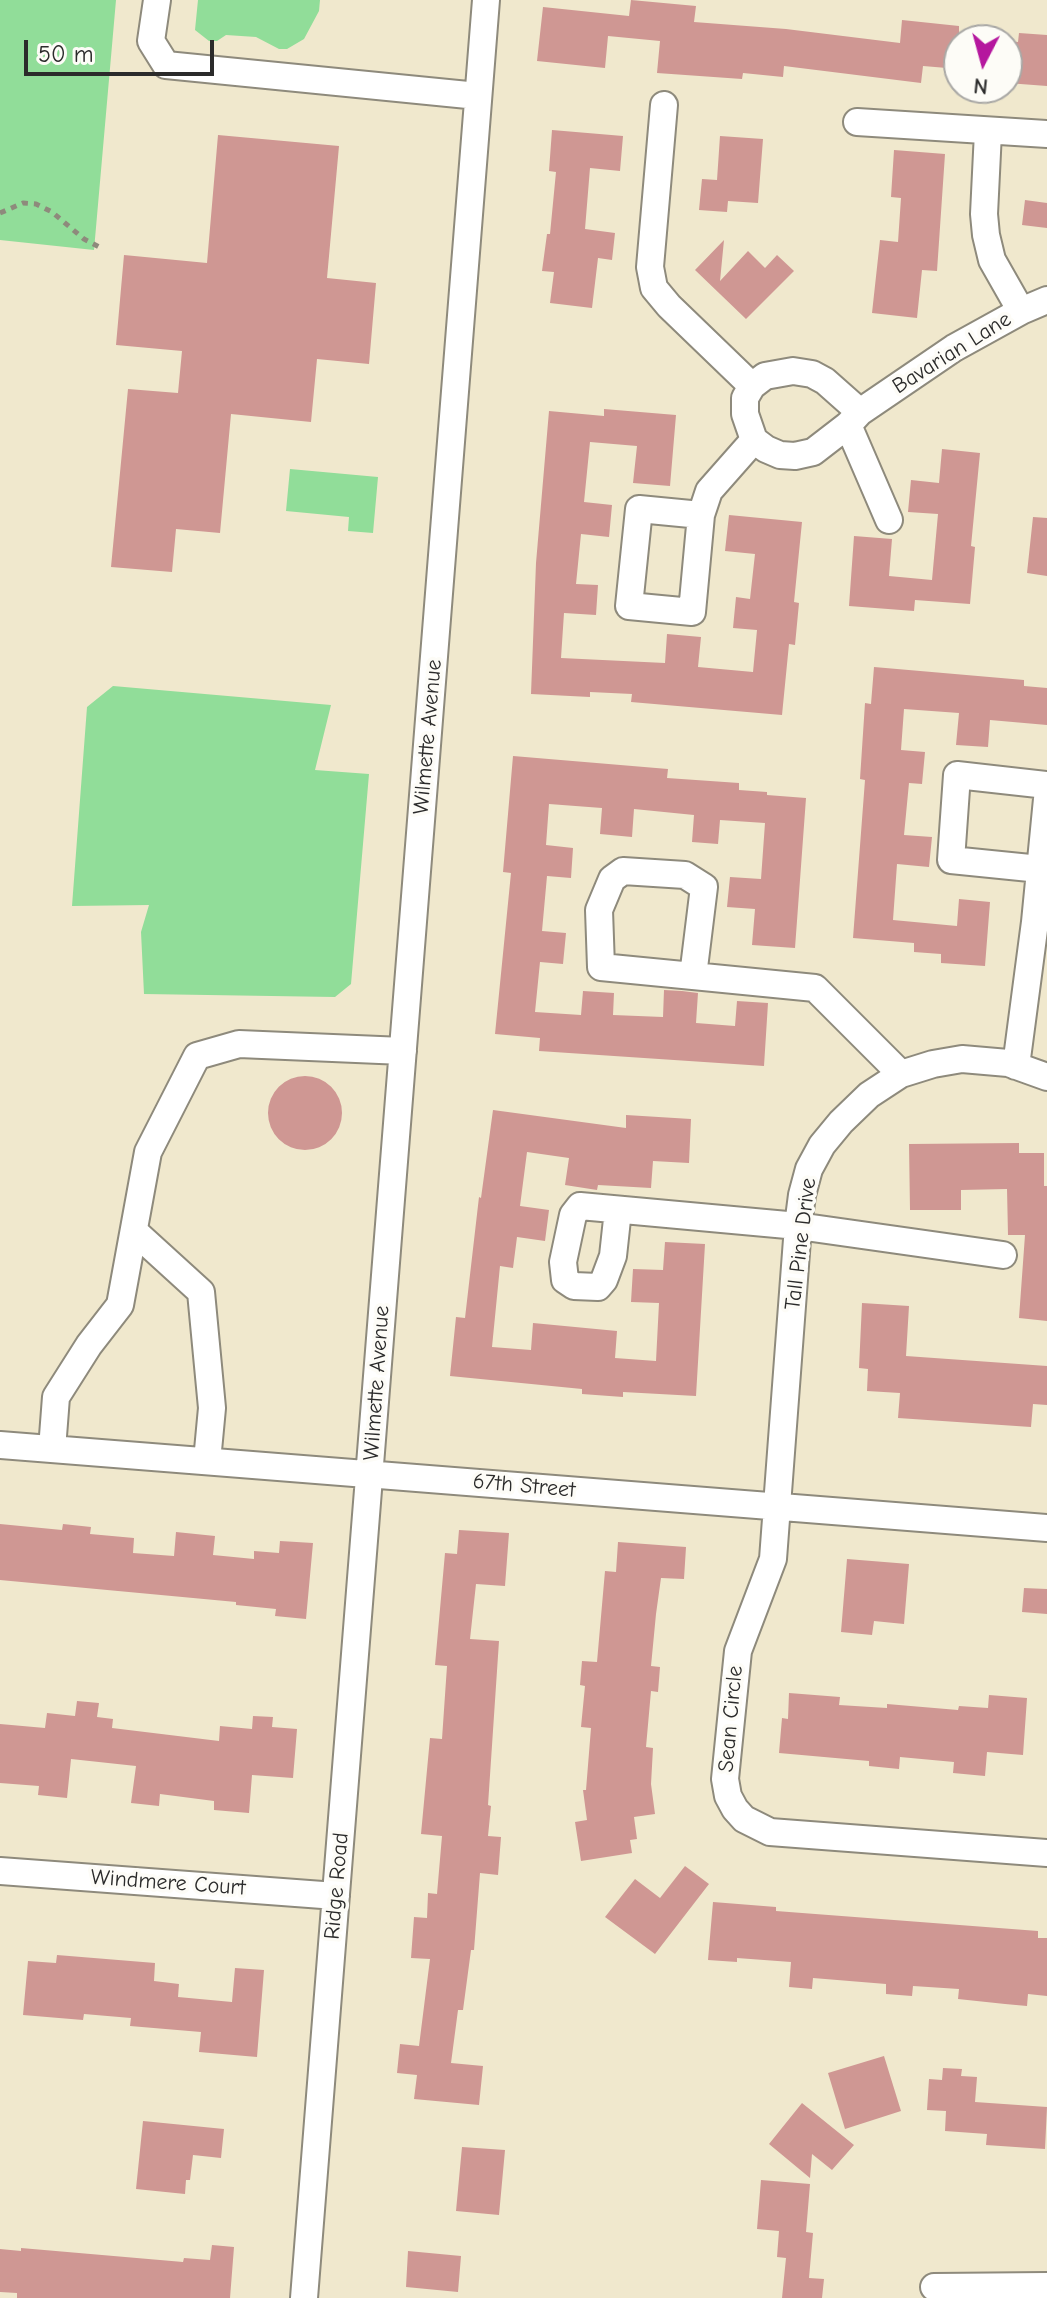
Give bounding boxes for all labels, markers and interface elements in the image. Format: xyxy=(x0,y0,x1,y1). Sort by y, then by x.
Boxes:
scale bar xyxy=(28,24,218,74)
north arrow xyxy=(943,24,1023,104)
text: 50 m xyxy=(38,40,94,68)
text: N xyxy=(972,72,989,100)
street label: Bavarian Lane xyxy=(888,306,1016,400)
street label: Wilmette Avenue xyxy=(408,658,448,816)
street label: Tall Pine Drive xyxy=(780,1176,822,1312)
street label: Wilmette Avenue xyxy=(358,1305,396,1461)
street label: 67th Street xyxy=(472,1468,576,1504)
street label: Sean Circle xyxy=(713,1665,749,1773)
street label: Ridge Road xyxy=(319,1831,355,1941)
street label: Windmere Court xyxy=(90,1864,246,1902)

